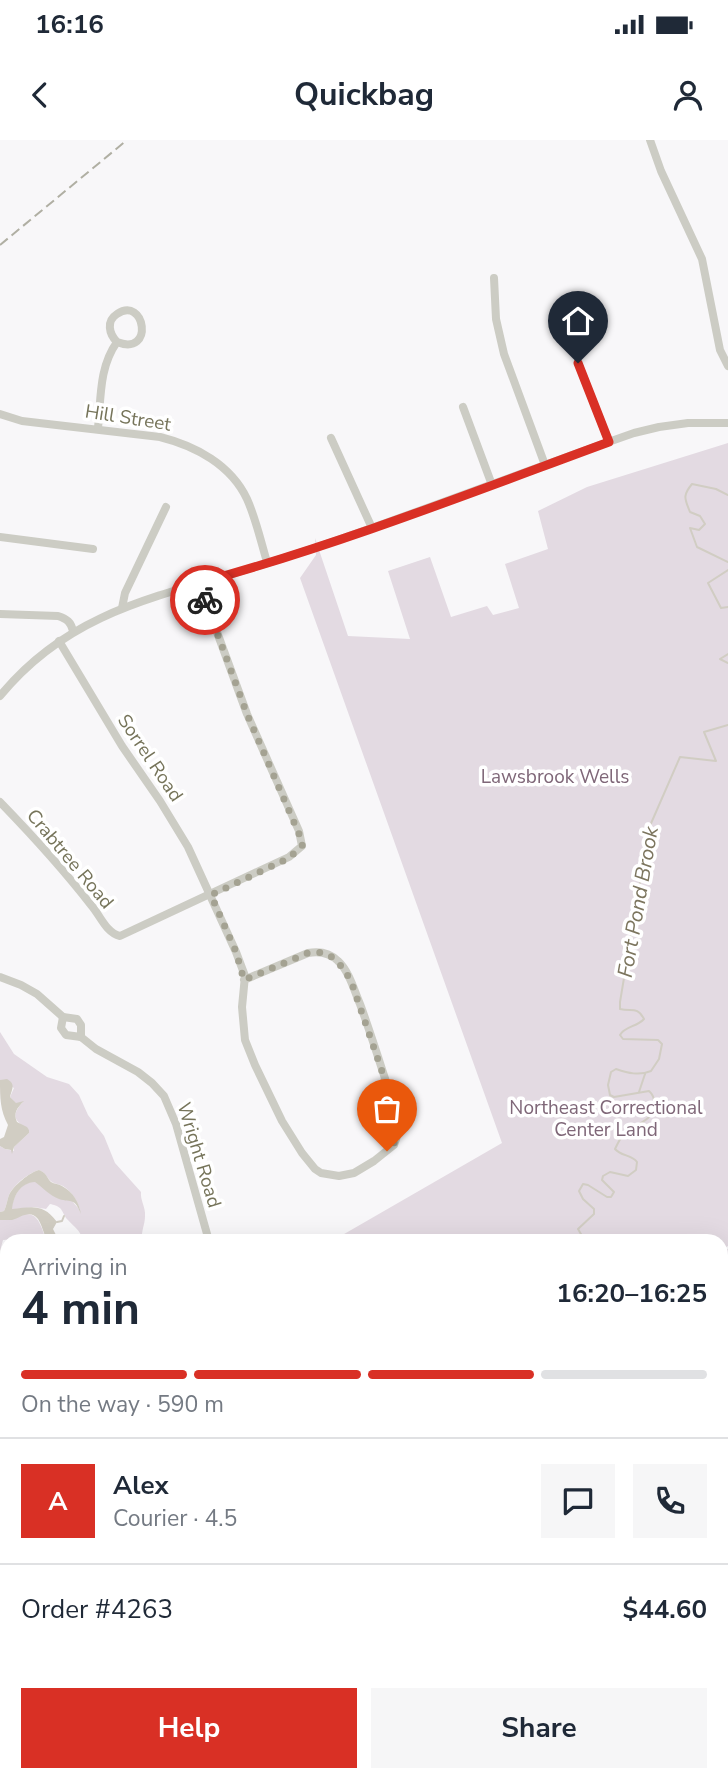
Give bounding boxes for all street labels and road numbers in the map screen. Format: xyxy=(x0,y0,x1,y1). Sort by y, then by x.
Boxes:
street label: Hill Street xyxy=(83,398,173,438)
street label: Sorrel Road xyxy=(111,709,189,807)
street label: Crabtree Road xyxy=(20,803,120,915)
street label: Wright Road xyxy=(171,1099,227,1211)

